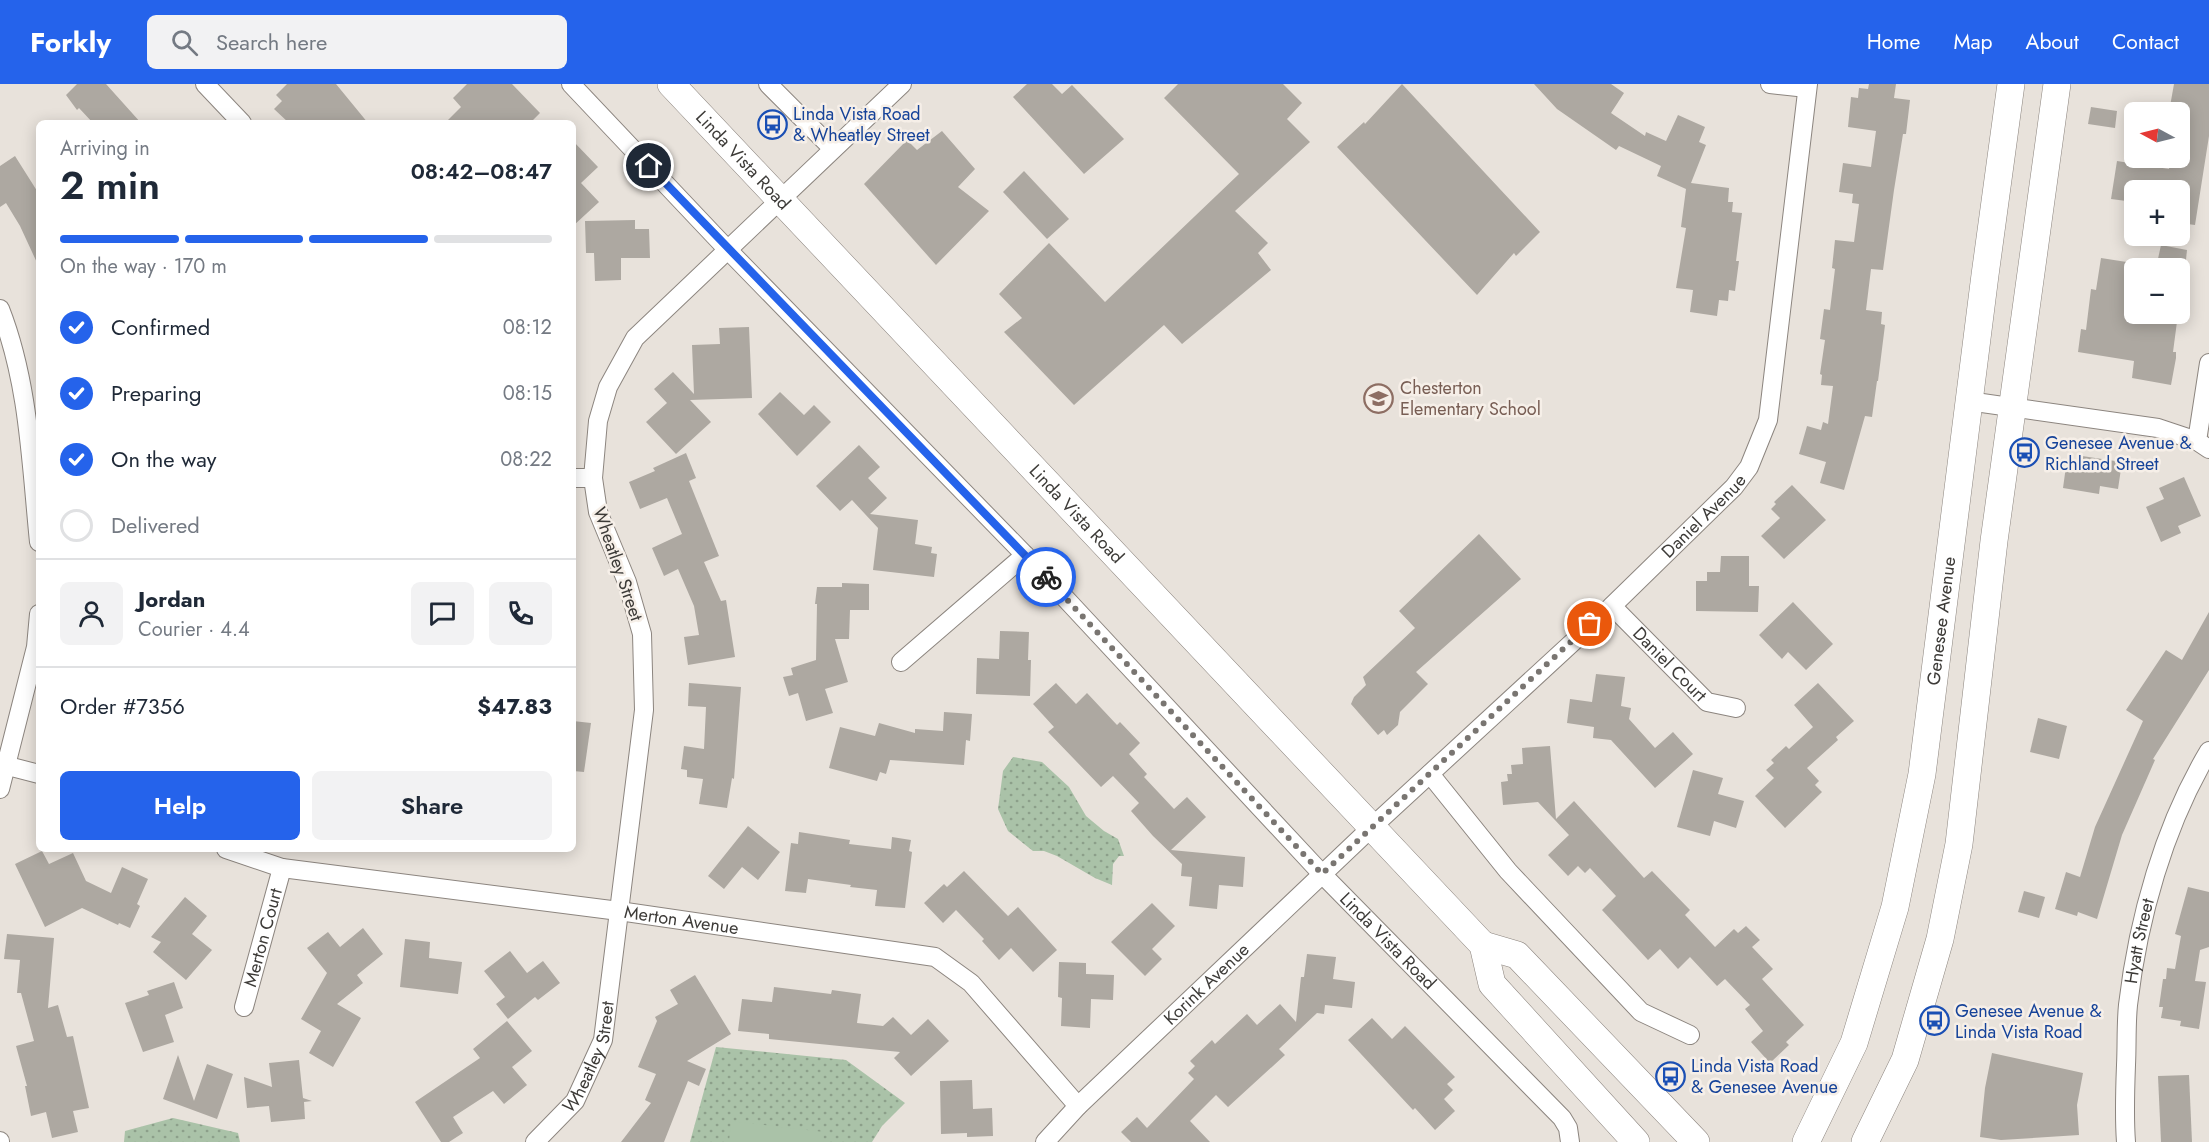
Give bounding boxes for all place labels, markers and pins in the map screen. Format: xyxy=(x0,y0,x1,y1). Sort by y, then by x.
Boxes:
place label: Linda Vista Road & Wheatley Street xyxy=(793,101,930,148)
bus stop icon: Linda Vista Road & Wheatley Street xyxy=(756,108,788,140)
pin xyxy=(623,140,674,191)
place label: Chesterton Elementary School xyxy=(1400,375,1541,422)
school or university icon: Chesterton Elementary School xyxy=(1363,382,1395,414)
place label: Genesee Avenue & Richland Street xyxy=(2045,430,2192,477)
bus stop icon: Genesee Avenue & Richland Street xyxy=(2008,437,2040,469)
pin xyxy=(1564,598,1615,649)
place label: Genesee Avenue & Linda Vista Road xyxy=(1955,998,2102,1045)
bus stop icon: Genesee Avenue & Linda Vista Road xyxy=(1918,1005,1950,1037)
place label: Linda Vista Road & Genesee Avenue xyxy=(1691,1053,1838,1100)
bus stop icon: Linda Vista Road & Genesee Avenue xyxy=(1654,1060,1686,1092)

